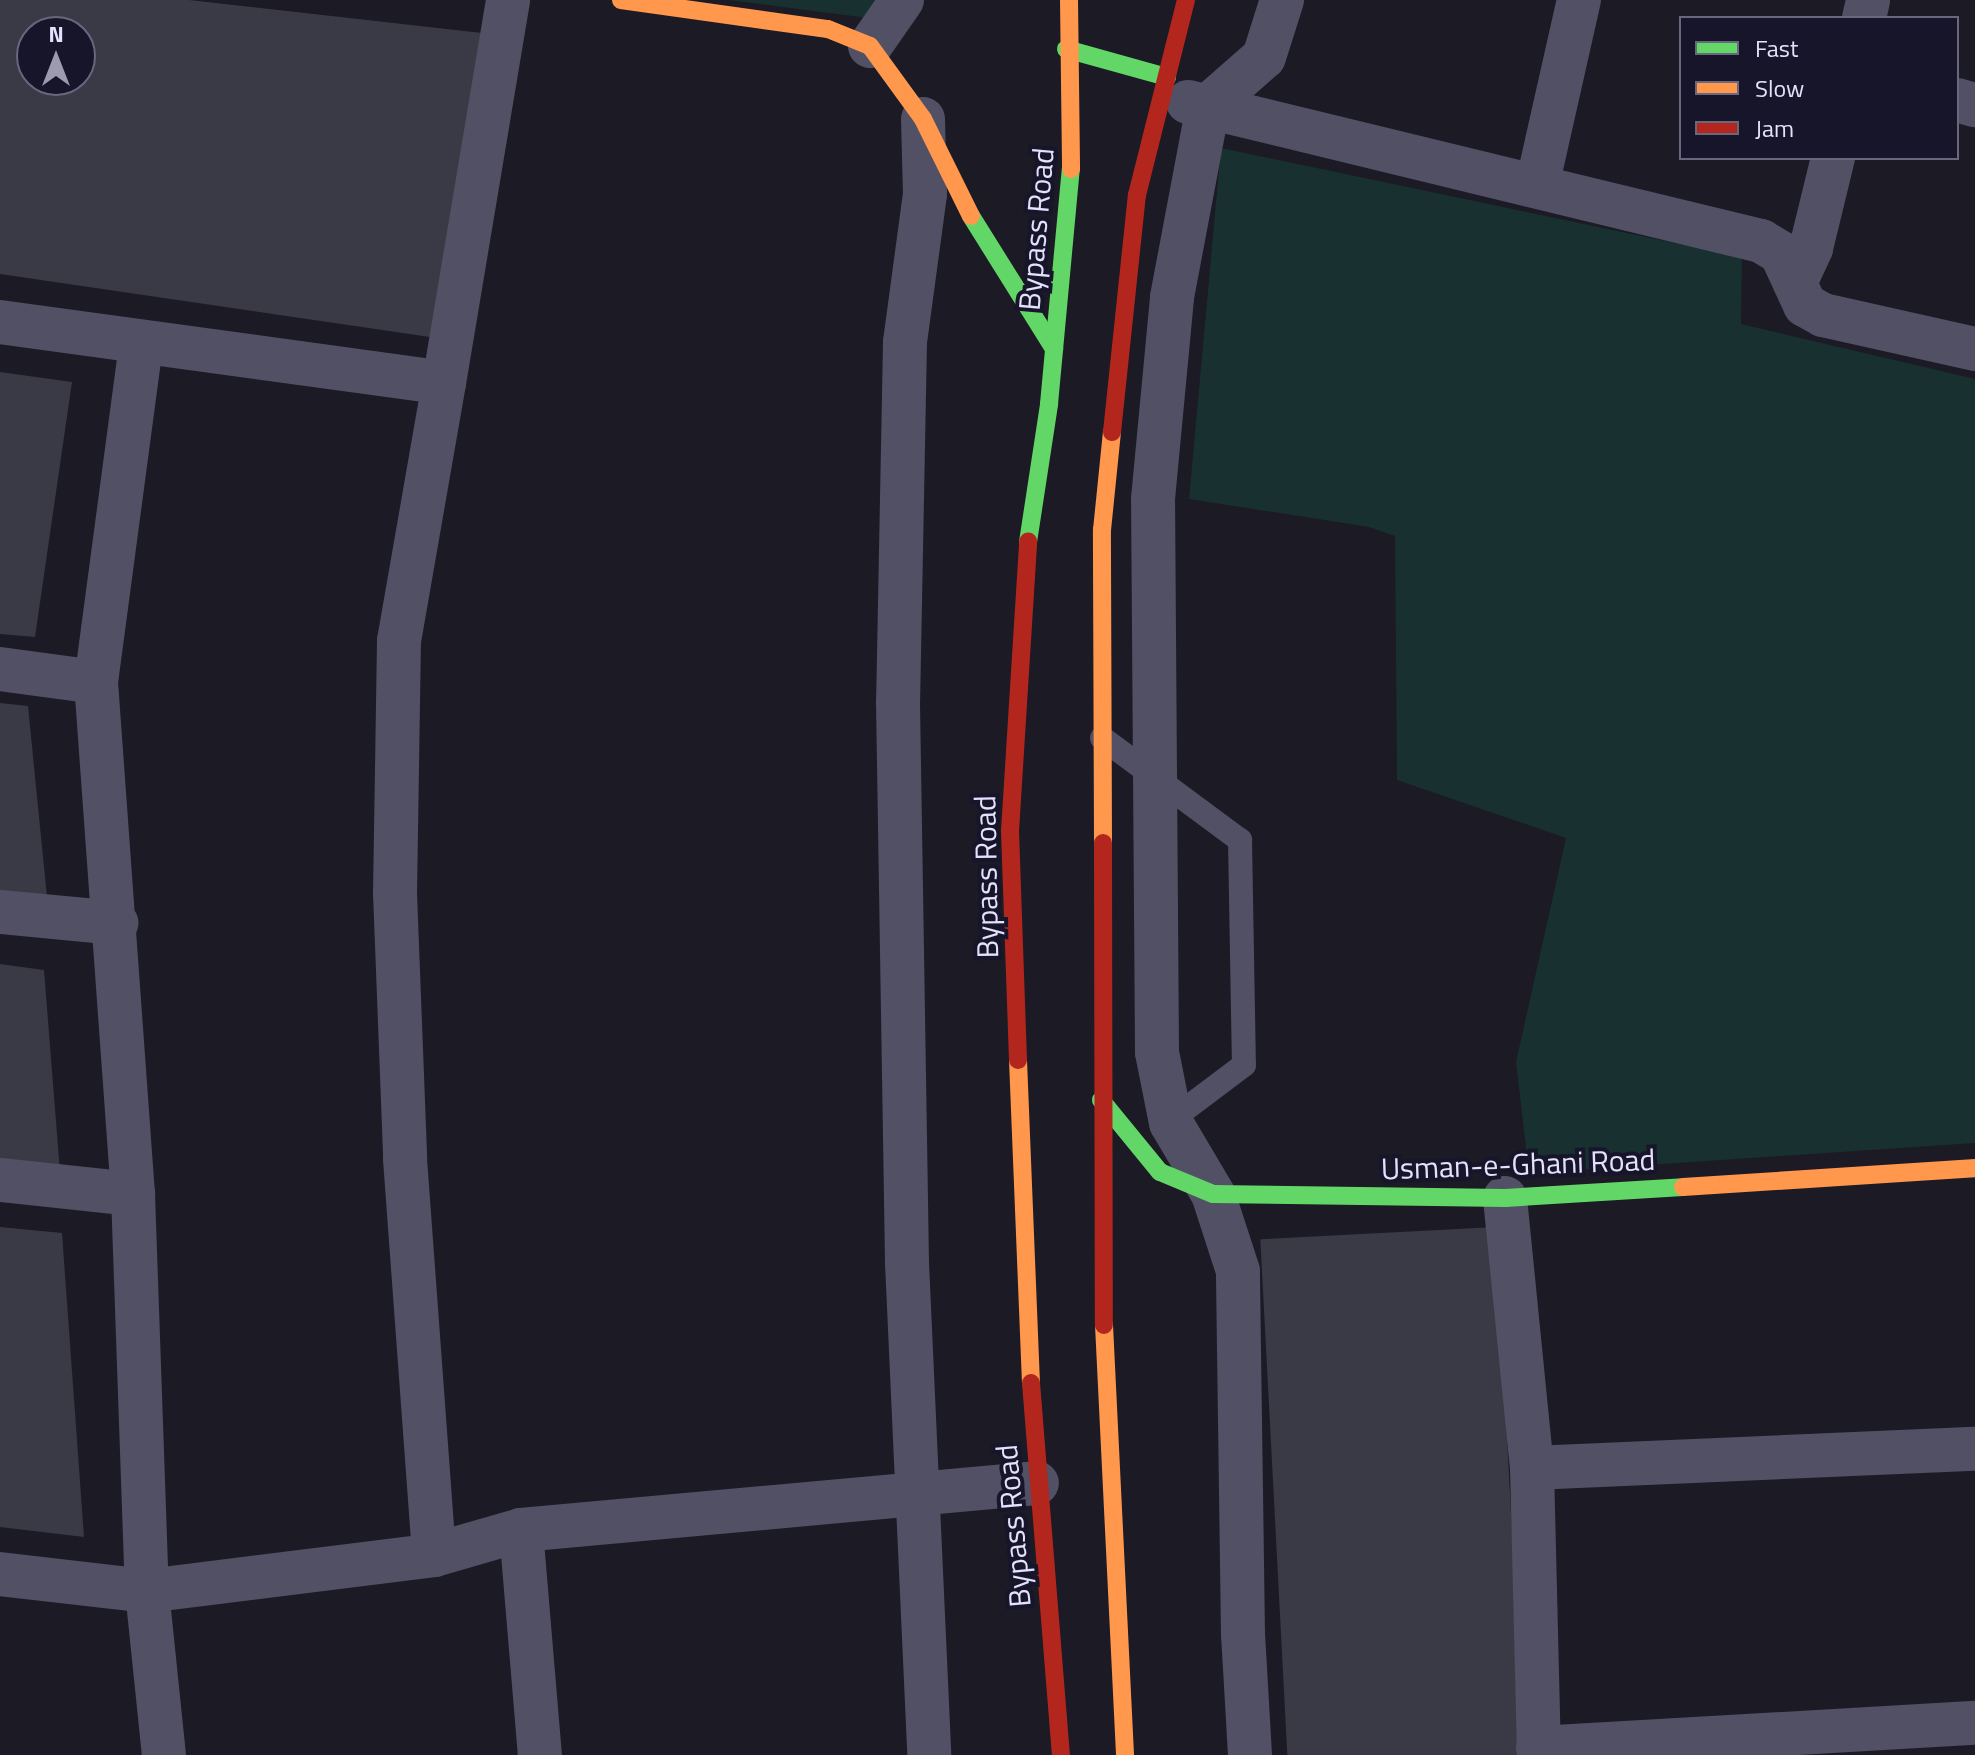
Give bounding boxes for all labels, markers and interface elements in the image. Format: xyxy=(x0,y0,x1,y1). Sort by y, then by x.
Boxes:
north arrow xyxy=(16,16,96,96)
legend xyxy=(1679,16,1959,160)
text: N xyxy=(48,17,64,51)
text: Fast xyxy=(1755,30,1798,66)
text: Slow xyxy=(1755,70,1804,106)
text: Jam xyxy=(1755,110,1794,146)
street label: Bypass Road xyxy=(1011,146,1061,312)
street label: Bypass Road xyxy=(967,795,1005,959)
street label: Usman-e-Ghani Road xyxy=(1380,1141,1656,1187)
street label: Bypass Road xyxy=(988,1443,1038,1609)

